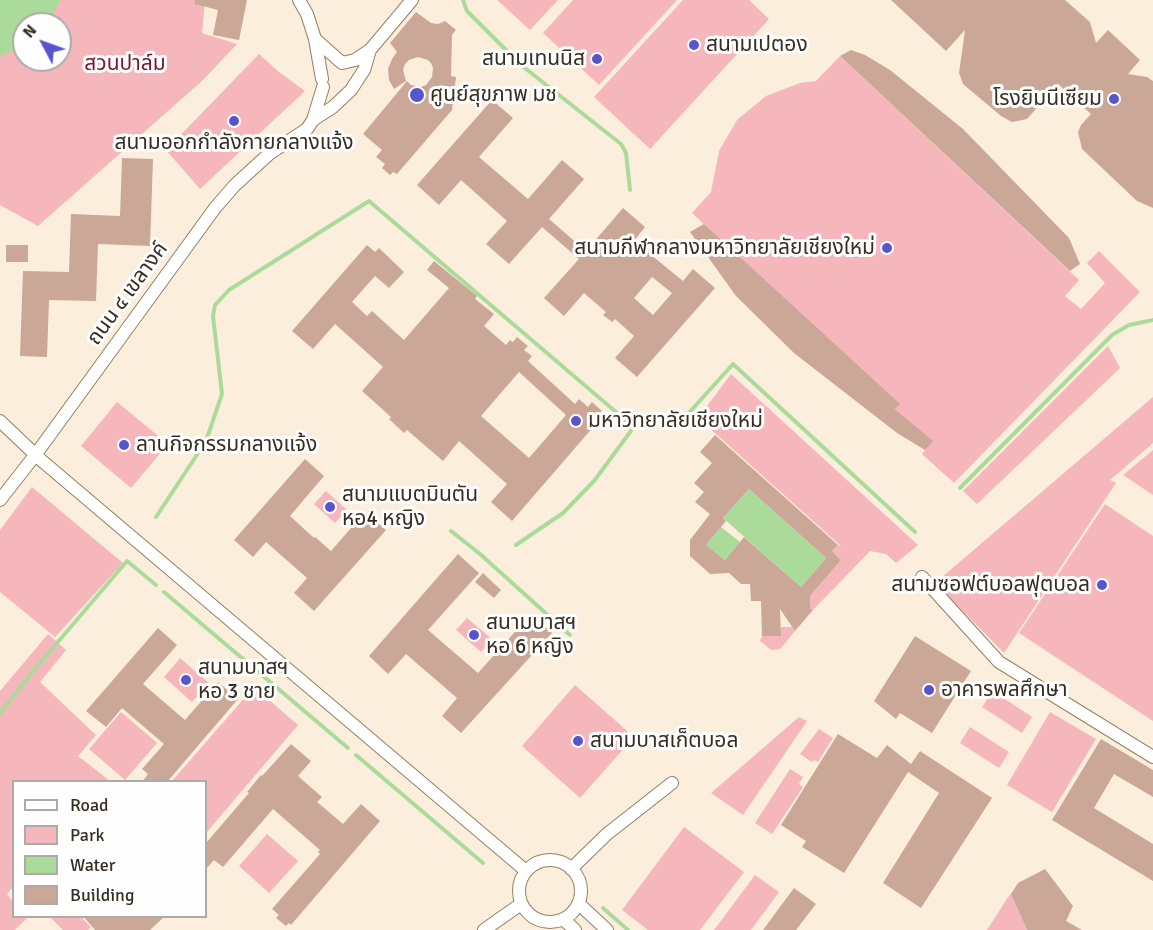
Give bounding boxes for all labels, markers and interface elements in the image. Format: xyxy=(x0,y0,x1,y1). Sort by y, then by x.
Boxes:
north arrow xyxy=(12,12,72,72)
text: N xyxy=(19,21,41,42)
place label: สนามเปตอง xyxy=(706,32,808,58)
marker: สนามเปตอง xyxy=(687,38,701,52)
place label: สนามเทนนิส xyxy=(482,46,585,72)
park label: สวนปาล์ม xyxy=(84,51,166,77)
marker: สนามเทนนิส xyxy=(590,52,604,66)
place label: ศูนย์สุขภาพ มช xyxy=(430,82,557,108)
marker: ศูนย์สุขภาพ มช xyxy=(408,86,426,104)
place label: โรงยิมนีเซียม xyxy=(993,86,1102,112)
marker: โรงยิมนีเซียม xyxy=(1107,92,1121,106)
marker: สนามออกกำลังกายกลางแจ้ง xyxy=(227,114,241,128)
place label: สนามออกกำลังกายกลางแจ้ง xyxy=(114,130,354,156)
place label: สนามกีฬากลางมหาวิทยาลัยเชียงใหม่ xyxy=(574,235,875,261)
street label: ถนน ๔ เขลางค์ xyxy=(82,238,174,350)
marker: สนามกีฬากลางมหาวิทยาลัยเชียงใหม่ xyxy=(880,241,894,255)
place label: มหาวิทยาลัยเชียงใหม่ xyxy=(588,408,763,434)
marker: มหาวิทยาลัยเชียงใหม่ xyxy=(569,414,583,428)
place label: ลานกิจกรรมกลางแจ้ง xyxy=(136,432,317,458)
marker: ลานกิจกรรมกลางแจ้ง xyxy=(117,438,131,452)
place label: สนามแบตมินตัน หอ4 หญิง xyxy=(342,482,478,532)
marker: สนามแบตมินตัน หอ4 หญิง xyxy=(323,500,337,514)
place label: สนามซอฟต์บอลฟุตบอล xyxy=(891,572,1090,598)
marker: สนามซอฟต์บอลฟุตบอล xyxy=(1095,578,1109,592)
place label: สนามบาสฯ หอ 6 หญิง xyxy=(486,610,576,660)
marker: สนามบาสฯ หอ 6 หญิง xyxy=(467,628,481,642)
place label: สนามบาสฯ หอ 3 ชาย xyxy=(198,655,288,705)
marker: สนามบาสฯ หอ 3 ชาย xyxy=(179,673,193,687)
place label: อาคารพลศึกษา xyxy=(941,677,1068,703)
marker: อาคารพลศึกษา xyxy=(922,683,936,697)
place label: สนามบาสเก็ตบอล xyxy=(590,728,738,754)
marker: สนามบาสเก็ตบอล xyxy=(571,734,585,748)
legend xyxy=(12,780,207,918)
text: Road xyxy=(70,794,109,816)
text: Park xyxy=(70,824,105,846)
text: Water xyxy=(70,854,115,876)
text: Building xyxy=(70,884,134,906)

